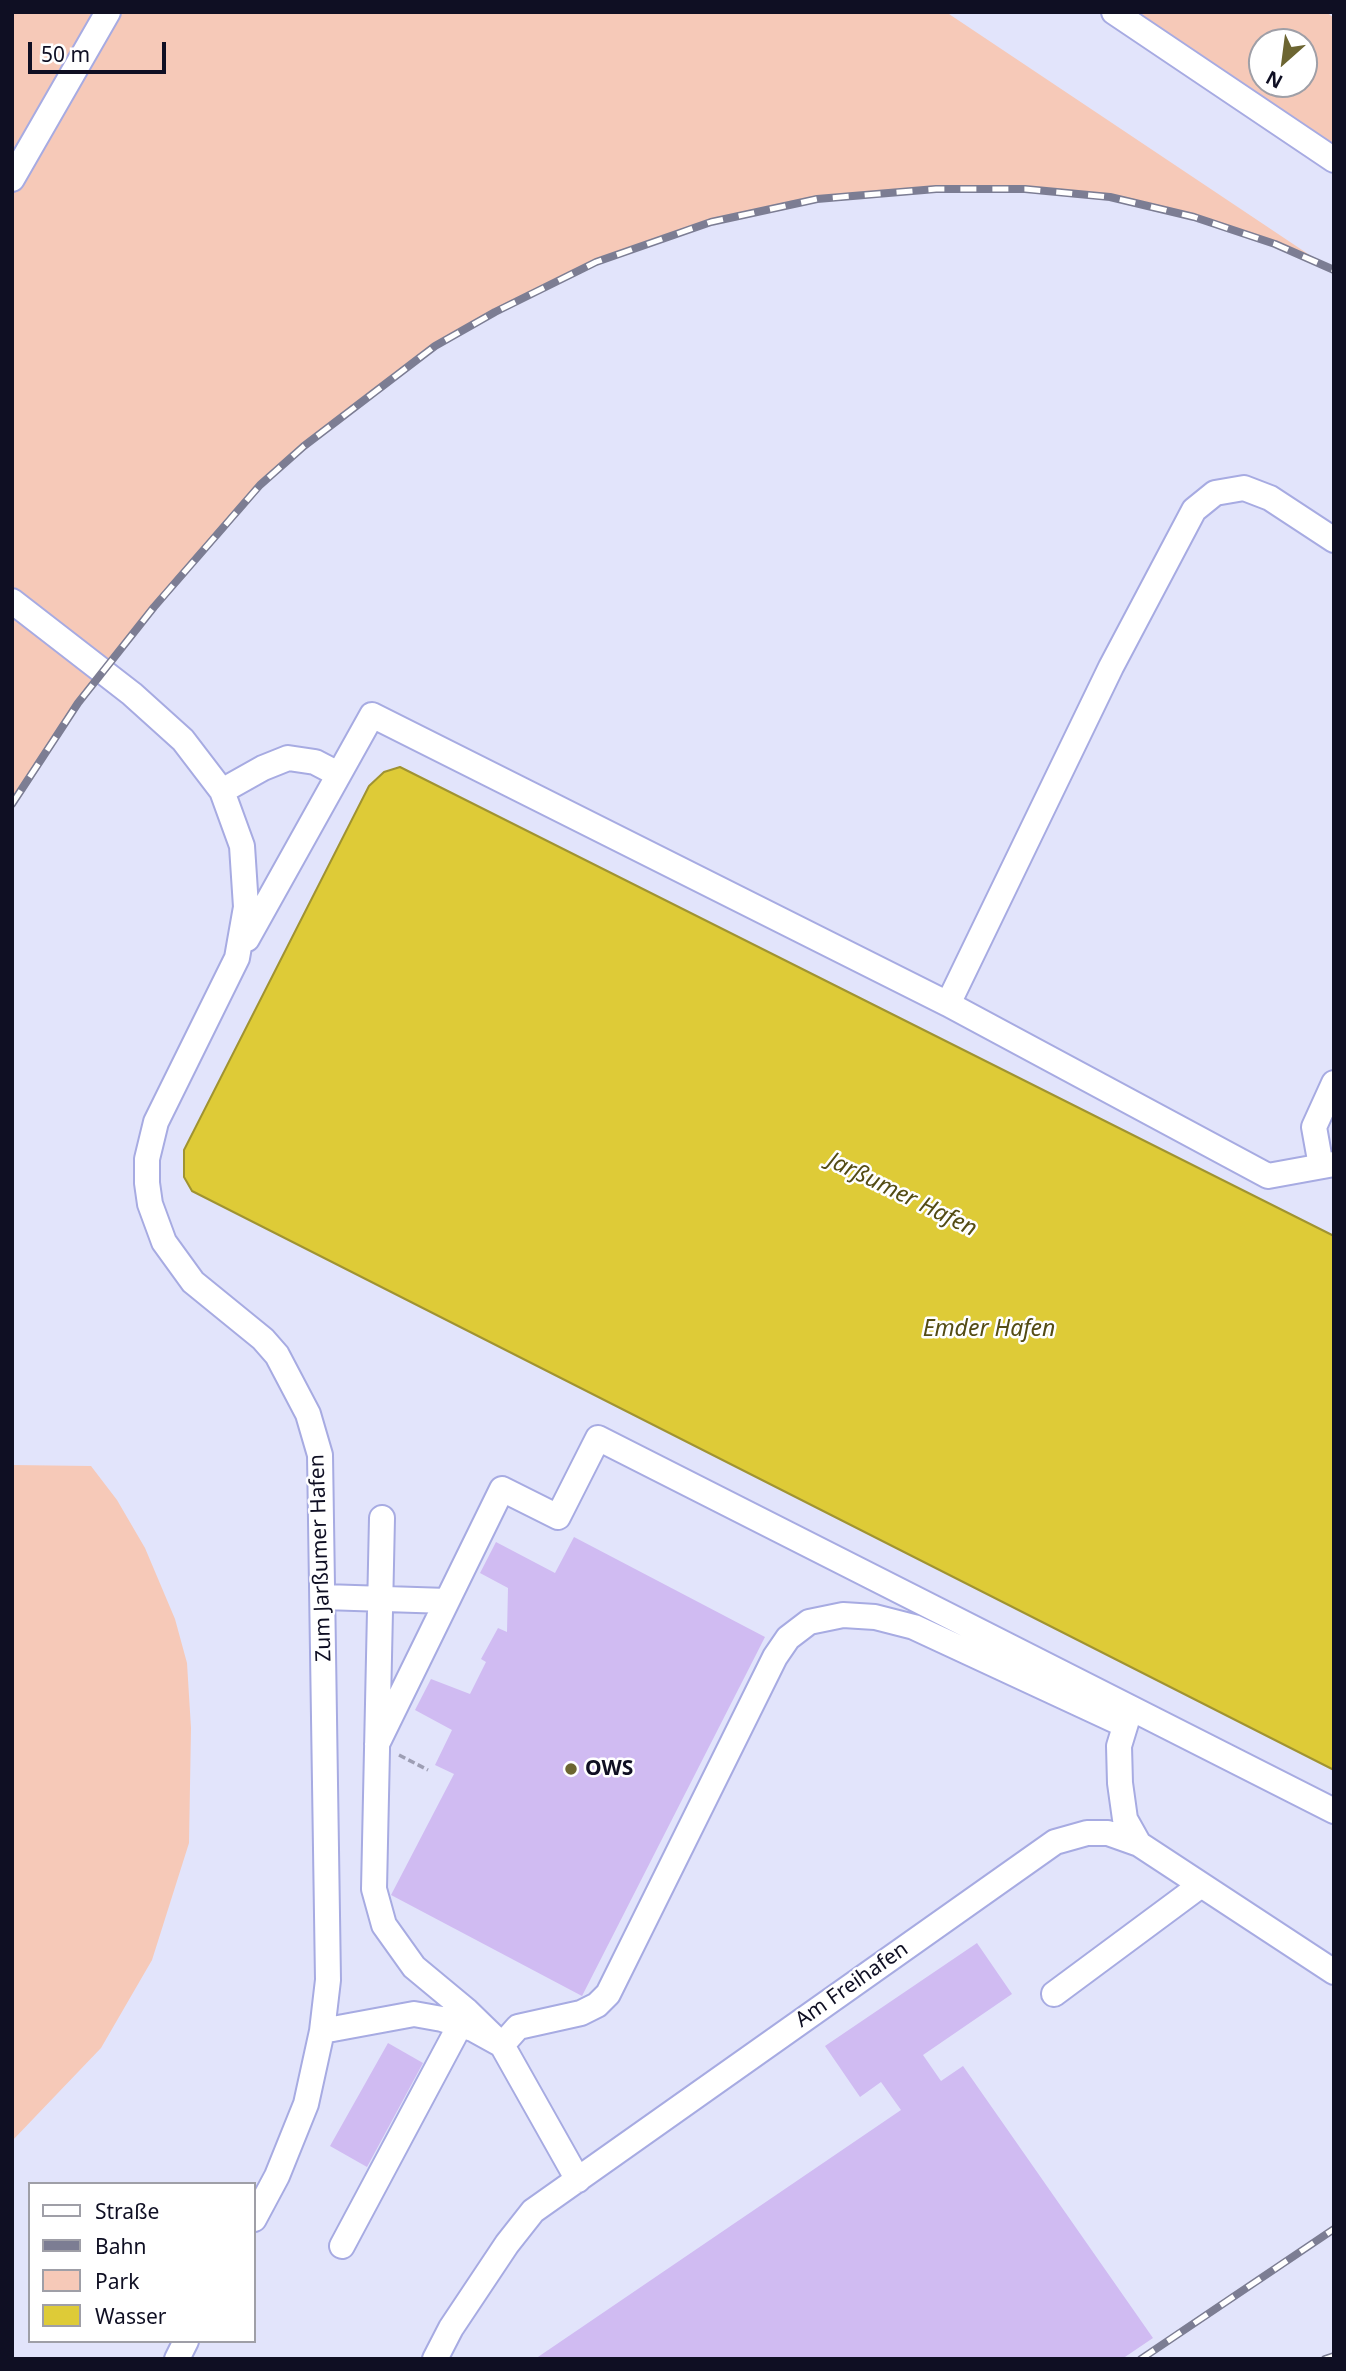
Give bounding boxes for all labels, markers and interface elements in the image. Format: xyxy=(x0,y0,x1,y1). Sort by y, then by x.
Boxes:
scale bar xyxy=(32,28,170,72)
north arrow xyxy=(1248,28,1318,98)
text: 50 m xyxy=(41,40,90,68)
text: N xyxy=(1261,65,1287,95)
water label: Jarßumer Hafen xyxy=(823,1147,981,1243)
water label: Emder Hafen xyxy=(923,1315,1055,1343)
street label: Zum Jarßumer Hafen xyxy=(305,1454,337,1662)
place label: OWS xyxy=(585,1756,633,1782)
marker: OWS xyxy=(563,1761,579,1777)
street label: Am Freihafen xyxy=(791,1937,913,2033)
legend xyxy=(28,2182,256,2343)
text: Straße xyxy=(95,2197,159,2225)
text: Bahn xyxy=(95,2232,146,2260)
text: Park xyxy=(95,2267,139,2295)
text: Wasser xyxy=(95,2302,167,2330)

